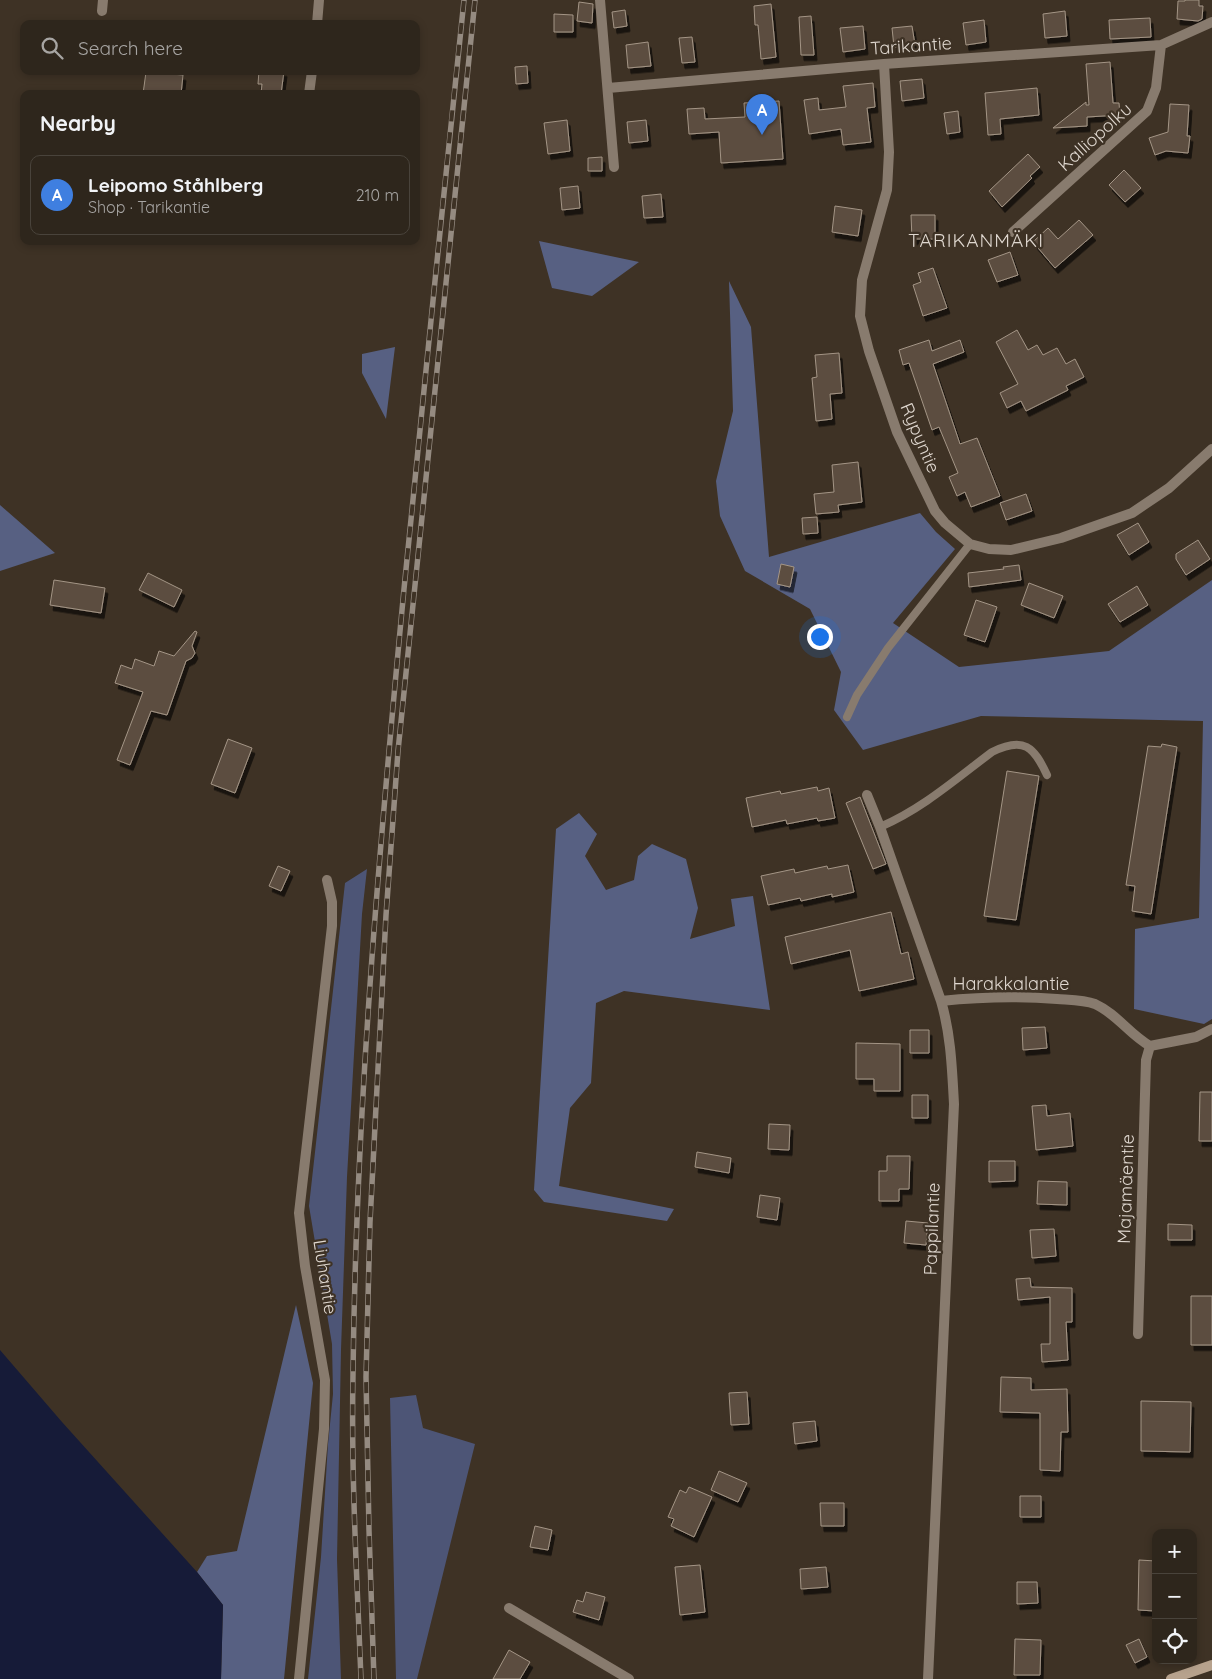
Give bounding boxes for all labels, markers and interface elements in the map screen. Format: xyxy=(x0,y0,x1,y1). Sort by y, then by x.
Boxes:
search box xyxy=(20,20,420,75)
street label: Tarikantie xyxy=(869,31,953,60)
icon: search xyxy=(38,34,66,62)
text: Search here xyxy=(78,36,183,60)
pin: A xyxy=(746,94,778,135)
street label: Kalliopolku xyxy=(1053,97,1136,176)
text: Nearby xyxy=(40,110,116,136)
text: Leipomo Ståhlberg xyxy=(88,173,263,197)
text: A xyxy=(52,185,62,205)
text: 210 m xyxy=(356,185,399,205)
text: Shop · Tarikantie xyxy=(88,197,210,217)
district label: TARIKANMÄKI xyxy=(908,228,1044,252)
street label: Rypyntie xyxy=(895,399,945,476)
your location xyxy=(807,624,833,650)
street label: Harakkalantie xyxy=(952,972,1070,995)
street label: Majamäentie xyxy=(1112,1134,1139,1244)
street label: Pappilantie xyxy=(918,1182,945,1276)
street label: Liuhantie xyxy=(308,1238,343,1316)
map controls xyxy=(1152,1529,1197,1664)
button: + xyxy=(1152,1529,1197,1574)
button: − xyxy=(1152,1574,1197,1619)
button: locate xyxy=(1152,1619,1197,1664)

